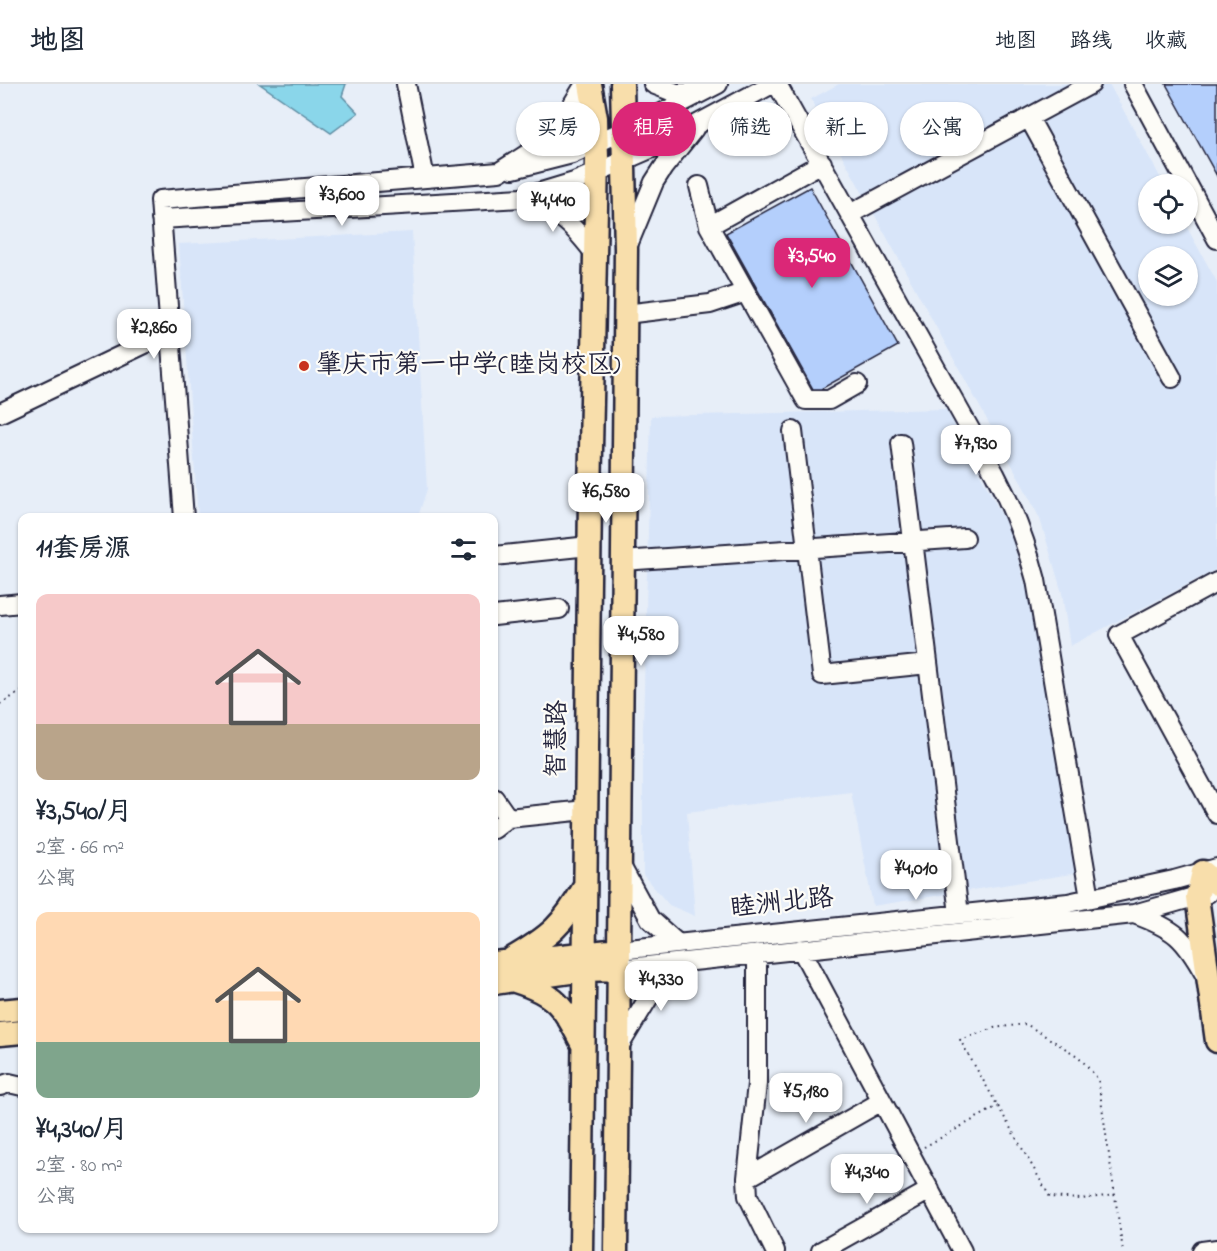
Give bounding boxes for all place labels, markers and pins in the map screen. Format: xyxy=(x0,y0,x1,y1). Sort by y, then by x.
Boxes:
pin: ¥3,600 xyxy=(293,176,391,227)
pin: ¥4,440 xyxy=(504,182,602,233)
pin: ¥3,540 xyxy=(763,238,861,289)
pin: ¥2,860 xyxy=(105,309,203,360)
place label: 肇庆市第一中学(睦岗校区) xyxy=(316,347,621,385)
marker: 肇庆市第一中学(睦岗校区) xyxy=(297,359,311,373)
pin: ¥7,930 xyxy=(927,425,1025,476)
pin: ¥6,580 xyxy=(557,473,655,524)
pin: ¥4,580 xyxy=(592,616,690,667)
pin: ¥4,010 xyxy=(867,850,965,901)
pin: ¥4,330 xyxy=(612,961,710,1012)
pin: ¥5,180 xyxy=(757,1073,855,1124)
pin: ¥4,340 xyxy=(818,1154,916,1205)

